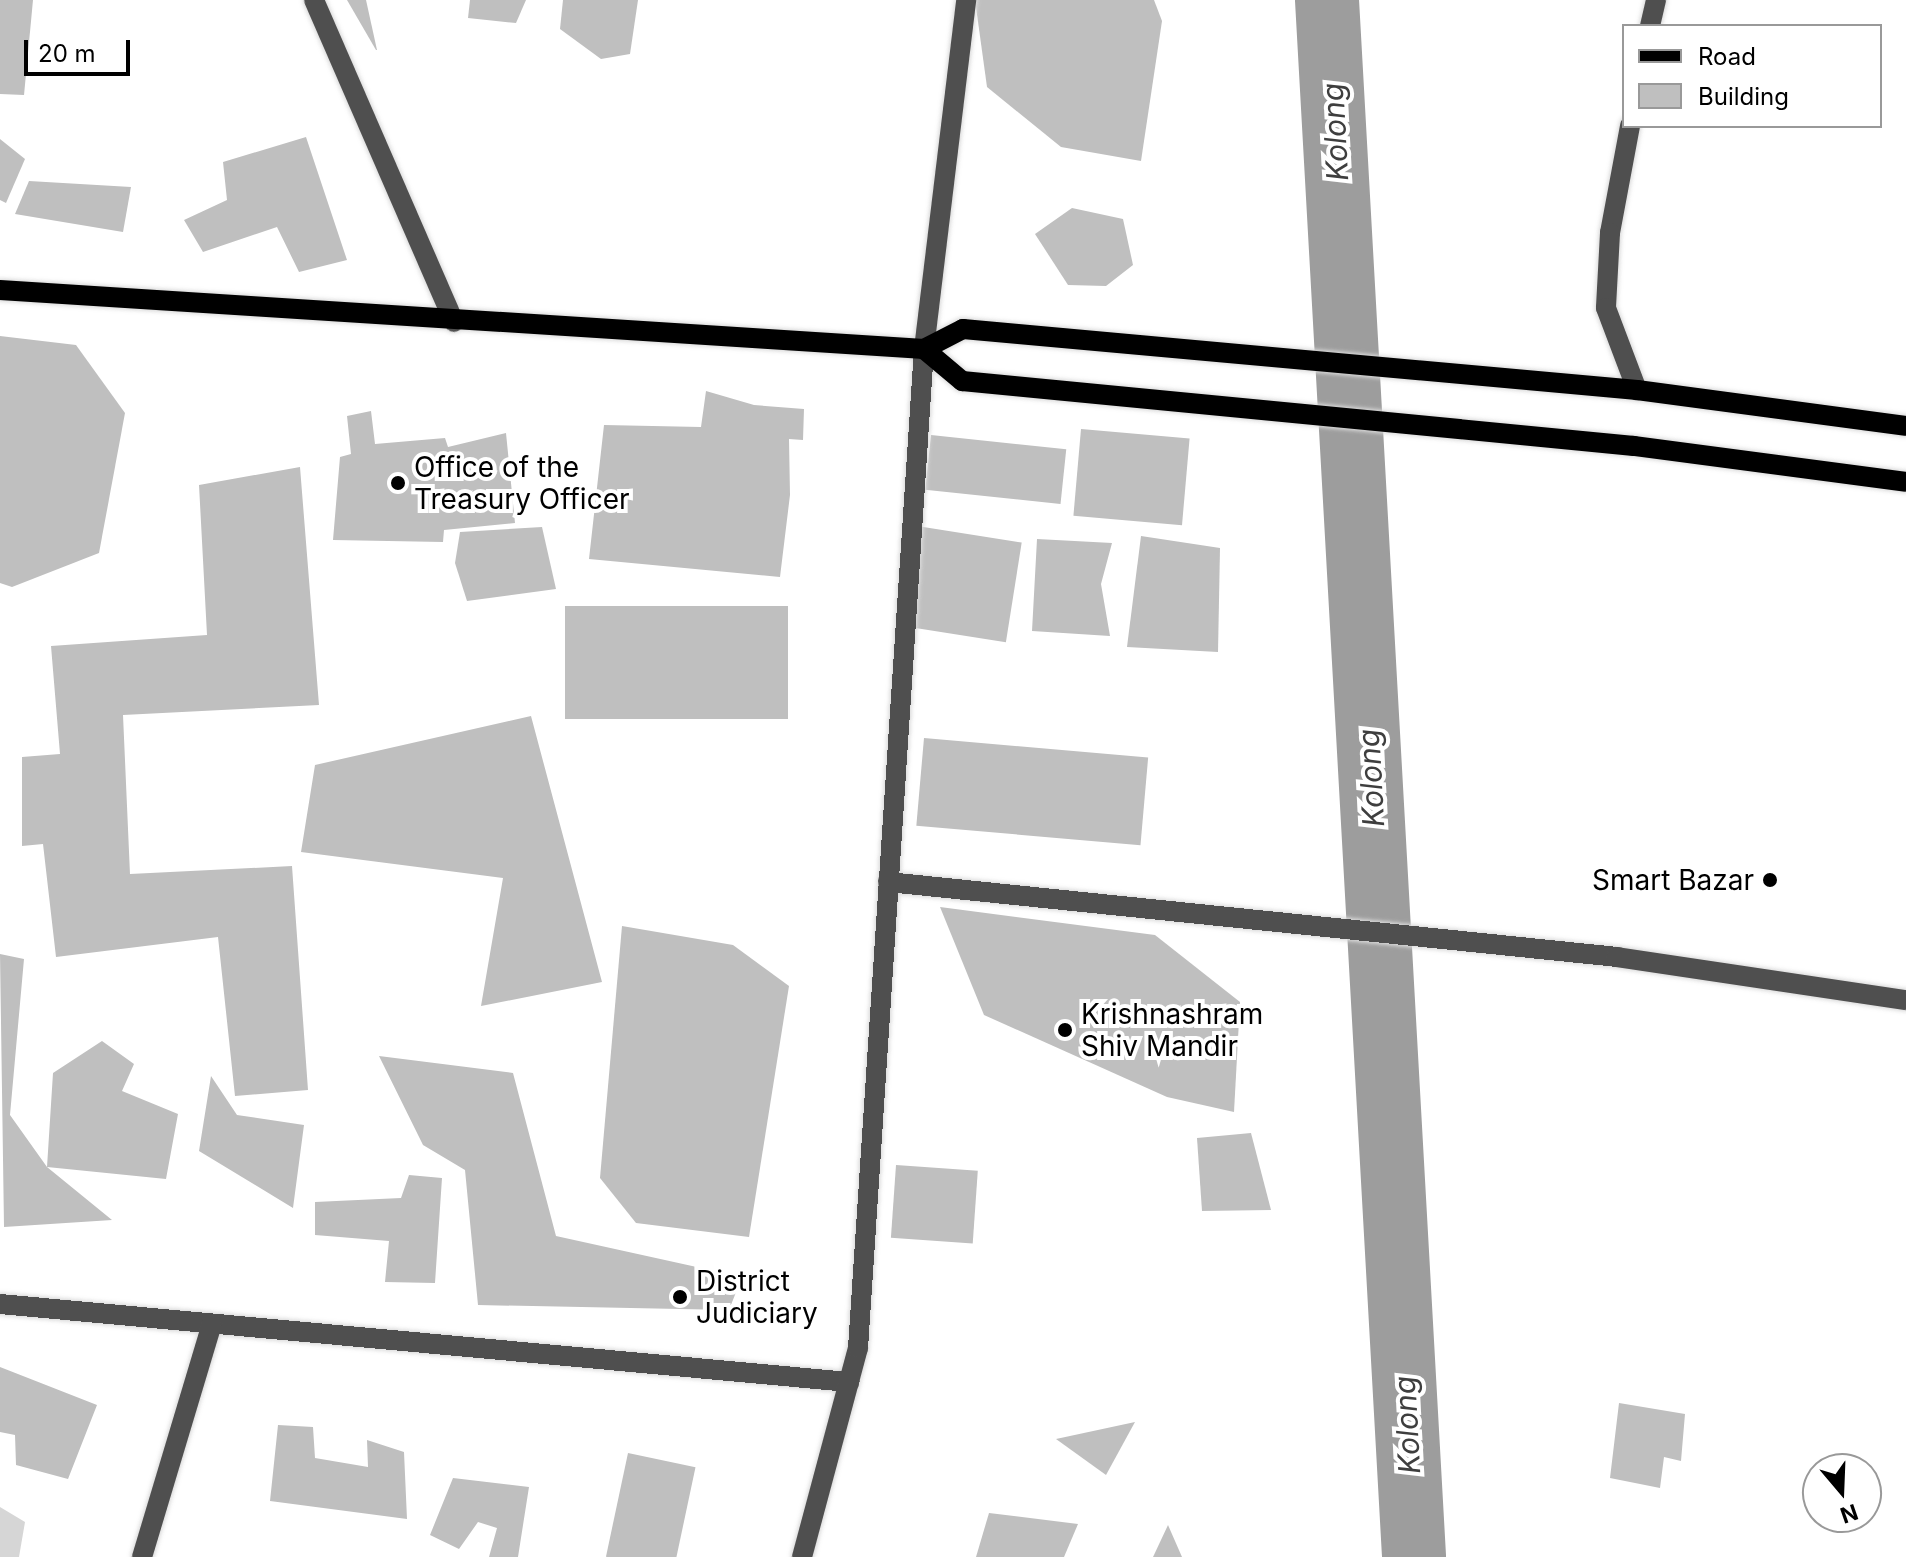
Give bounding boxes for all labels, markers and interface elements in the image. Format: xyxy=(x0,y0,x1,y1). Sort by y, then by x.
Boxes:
scale bar xyxy=(28,24,134,74)
legend xyxy=(1622,24,1882,128)
text: 20 m xyxy=(38,39,96,68)
text: Road xyxy=(1698,42,1756,71)
water label: Kolong xyxy=(1314,82,1356,182)
text: Building xyxy=(1698,82,1789,111)
place label: Office of the Treasury Officer xyxy=(414,450,629,516)
marker: Office of the Treasury Officer xyxy=(389,474,407,492)
water label: Kolong xyxy=(1350,728,1392,828)
place label: Smart Bazar xyxy=(1592,863,1754,897)
marker: Smart Bazar xyxy=(1761,871,1779,889)
place label: Krishnashram Shiv Mandir xyxy=(1081,997,1263,1063)
marker: Krishnashram Shiv Mandir xyxy=(1056,1021,1074,1039)
place label: District Judiciary xyxy=(696,1264,818,1330)
marker: District Judiciary xyxy=(671,1288,689,1306)
water label: Kolong xyxy=(1386,1375,1428,1475)
north arrow xyxy=(1802,1453,1882,1533)
text: N xyxy=(1837,1499,1861,1529)

